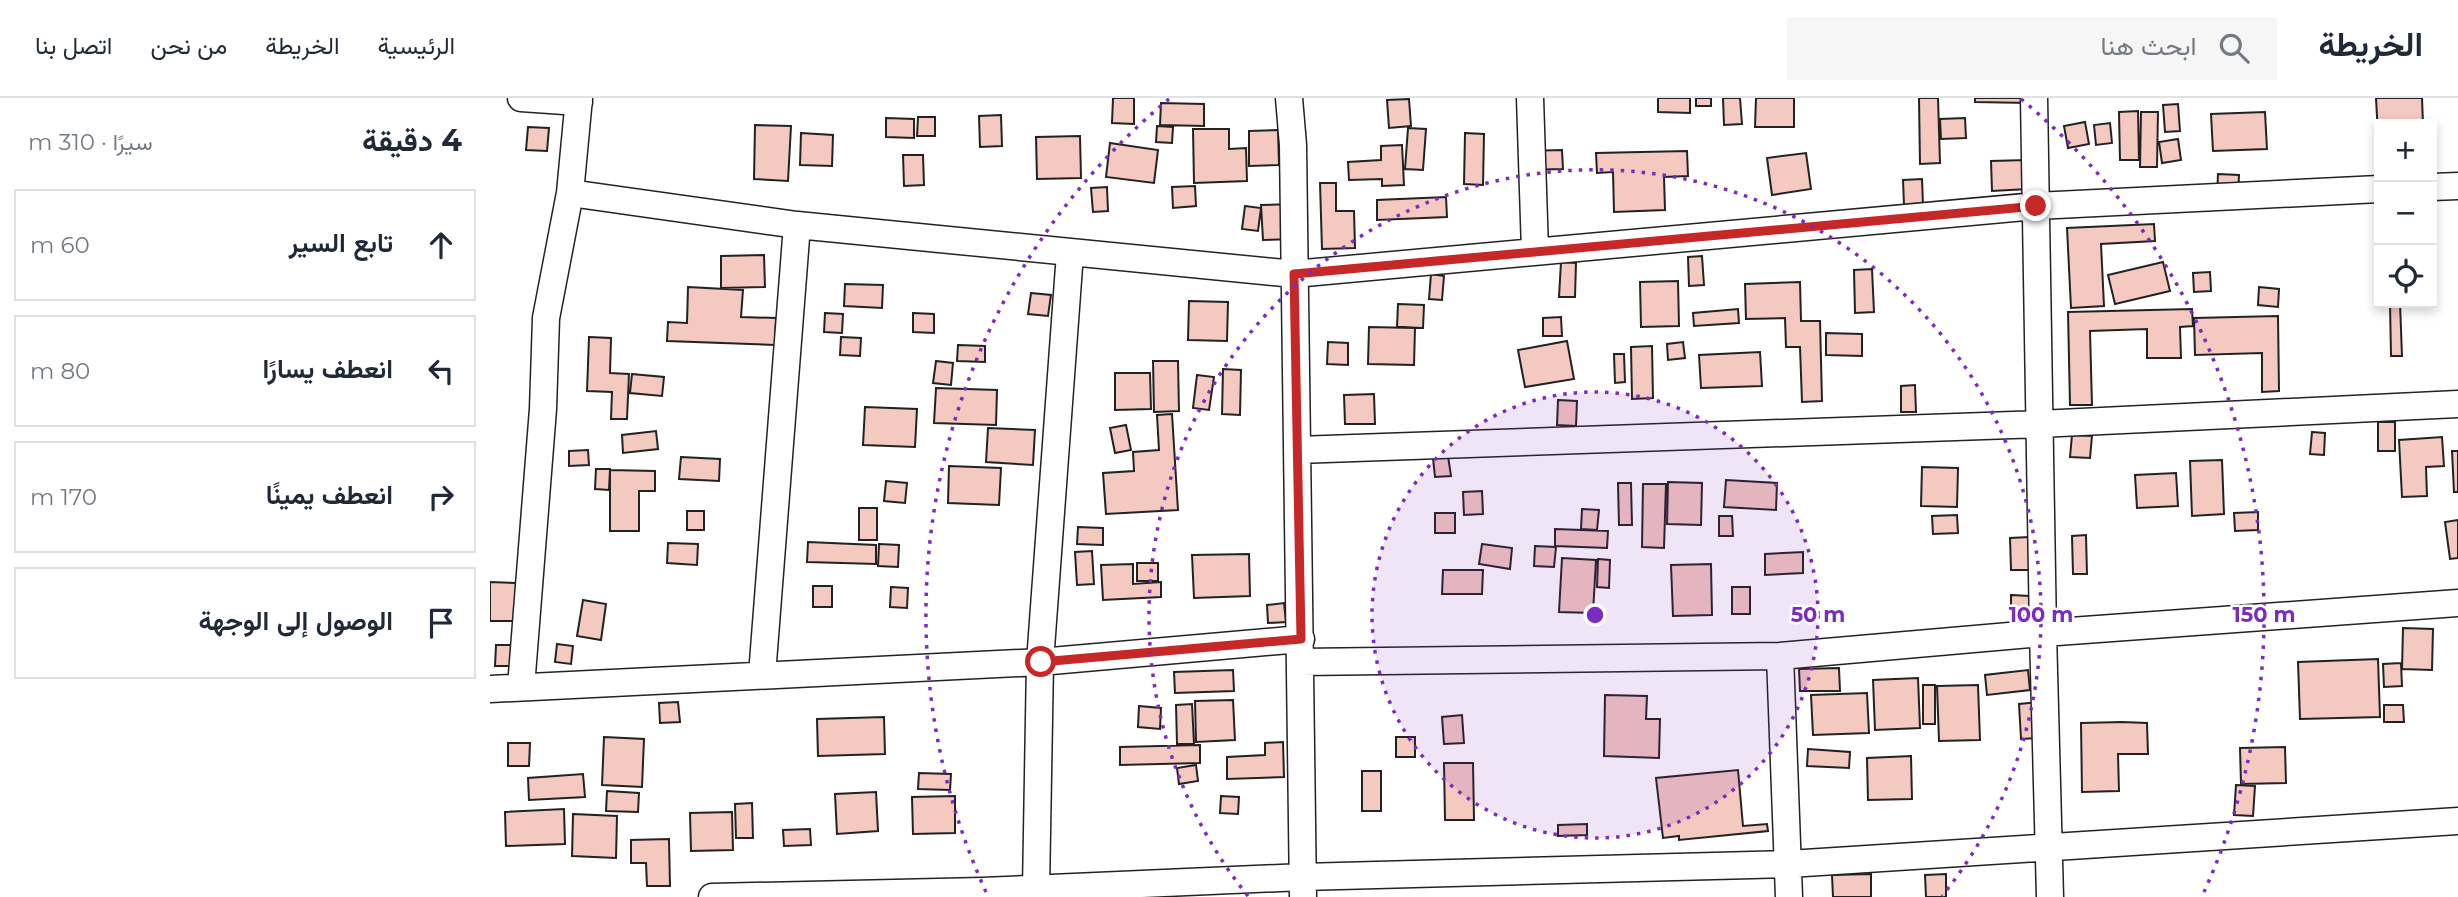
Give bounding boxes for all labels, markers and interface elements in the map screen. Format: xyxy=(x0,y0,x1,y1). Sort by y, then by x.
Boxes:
search box xyxy=(1787,17,2277,80)
text: الخريطة xyxy=(2319,24,2423,64)
icon: search xyxy=(2215,29,2253,67)
text: ابحث هنا xyxy=(2100,30,2197,62)
text: اتصل بنا xyxy=(35,31,112,60)
text: من نحن xyxy=(150,31,227,60)
text: الخريطة xyxy=(265,31,340,60)
text: الرئيسية xyxy=(378,31,455,60)
map controls xyxy=(2374,119,2437,308)
button: + xyxy=(2374,119,2437,182)
text: 4 دقيقة xyxy=(362,122,462,159)
text: سيرًا · 310 m xyxy=(28,128,153,156)
button: − xyxy=(2374,182,2437,245)
route end xyxy=(2020,190,2051,221)
icon: ahead xyxy=(422,226,460,264)
text: تابع السير xyxy=(289,227,393,259)
text: 60 m xyxy=(30,231,90,259)
button: locate xyxy=(2374,245,2437,308)
icon: left xyxy=(422,352,460,390)
text: انعطف يسارًا xyxy=(263,353,393,385)
text: 80 m xyxy=(30,357,90,385)
icon: right xyxy=(422,478,460,516)
text: انعطف يمينًا xyxy=(266,479,393,511)
text: 170 m xyxy=(30,483,97,511)
text: 50 m xyxy=(1791,602,1845,627)
text: 100 m xyxy=(2009,602,2073,627)
text: 150 m xyxy=(2233,602,2295,627)
centre of rings xyxy=(1583,603,1607,627)
icon: arrive xyxy=(422,604,460,642)
text: الوصول إلى الوجهة xyxy=(199,605,393,637)
route start xyxy=(1025,646,1056,677)

